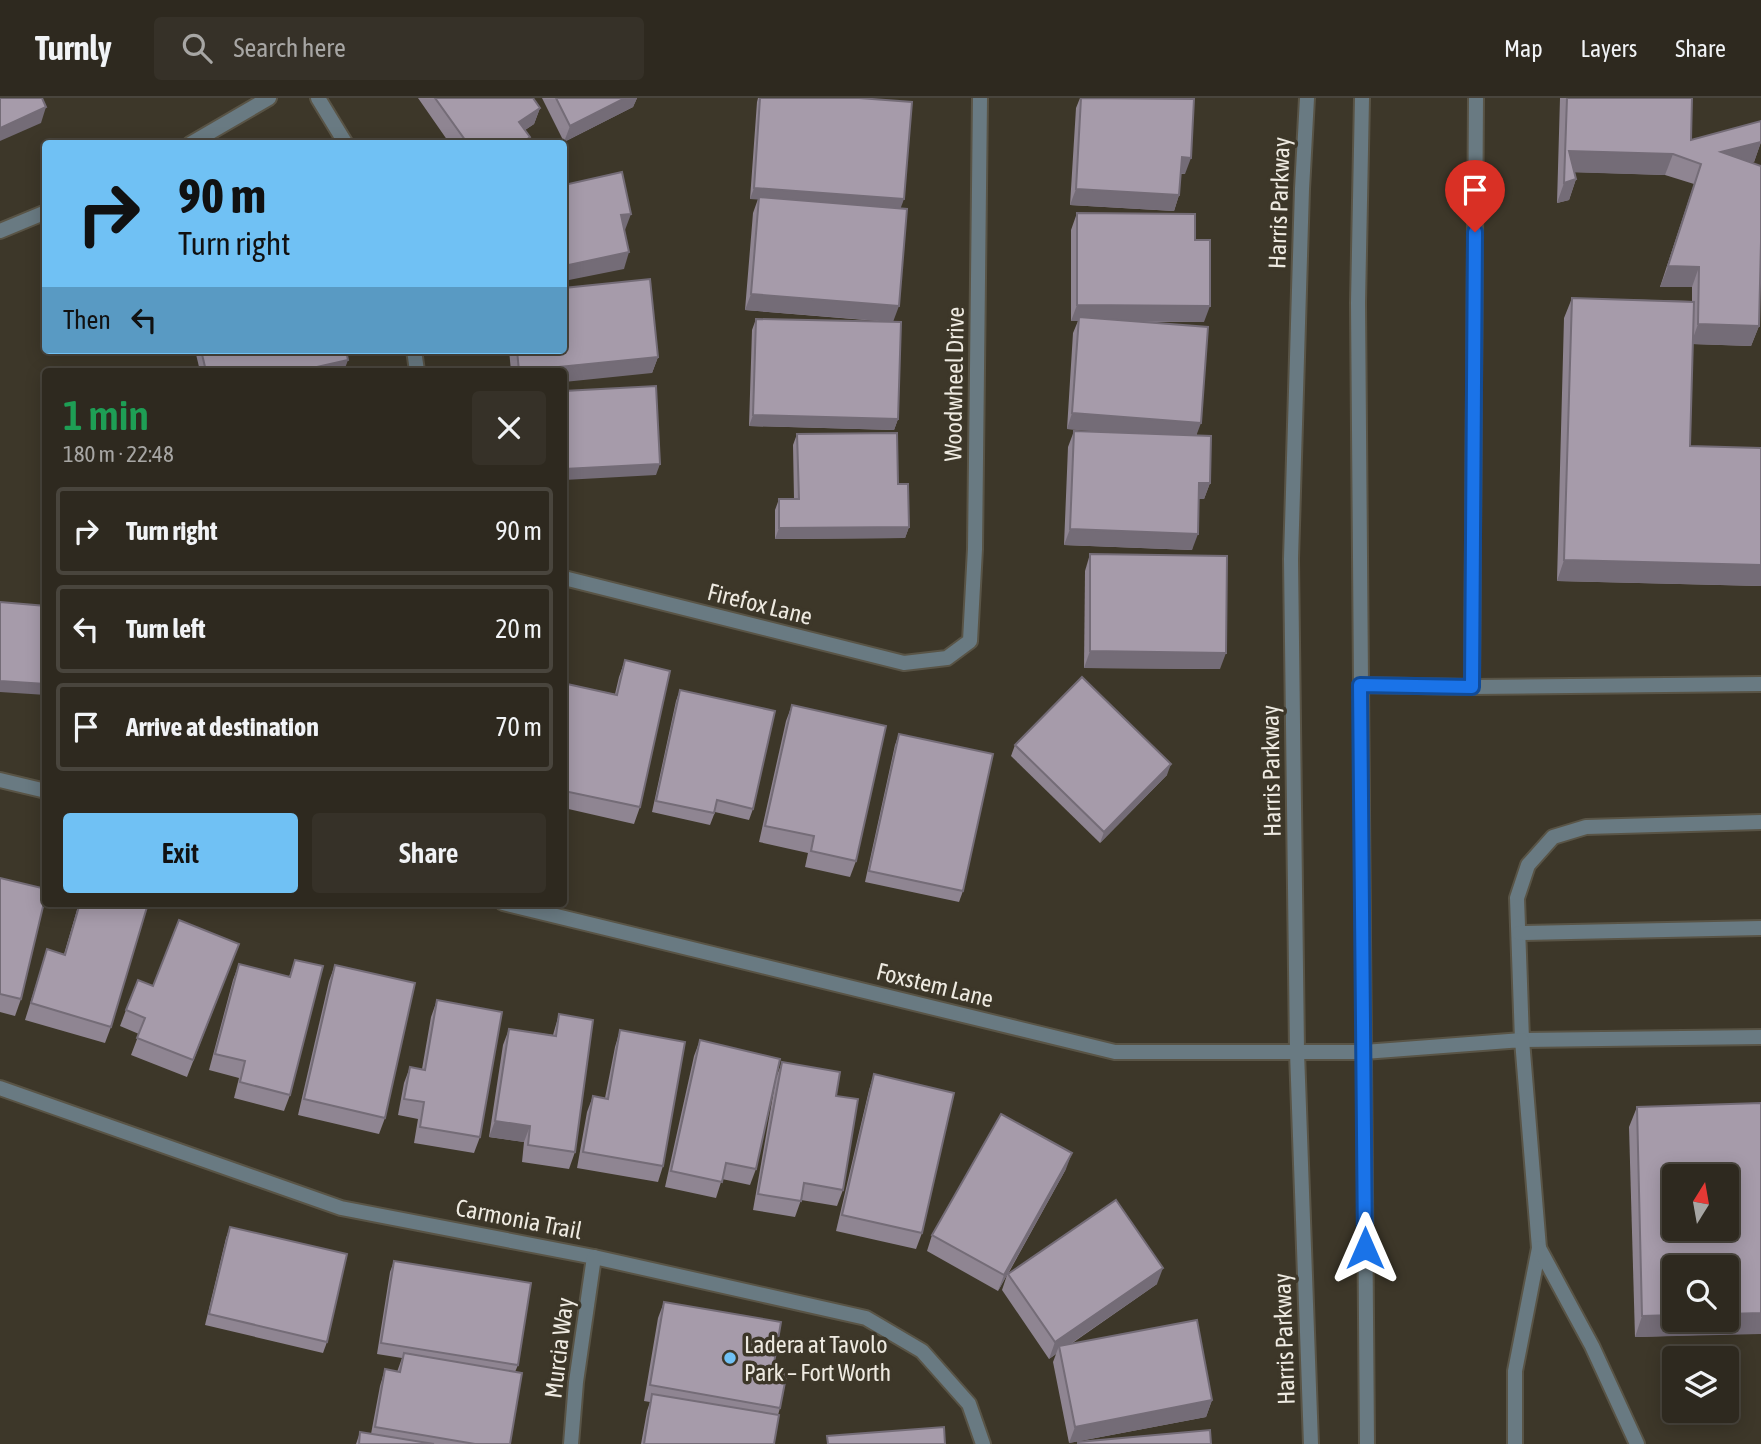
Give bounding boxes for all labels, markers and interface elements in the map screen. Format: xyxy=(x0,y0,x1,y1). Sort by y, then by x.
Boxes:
search box xyxy=(154,17,644,80)
text: Turnly xyxy=(35,29,112,67)
icon: search xyxy=(178,29,216,67)
text: Search here xyxy=(234,33,346,63)
text: Map xyxy=(1504,35,1543,62)
text: Layers xyxy=(1581,35,1637,62)
text: Share xyxy=(1675,35,1726,62)
street label: Harris Parkway xyxy=(1263,137,1295,269)
pin xyxy=(1445,160,1505,232)
text: 90 m xyxy=(178,167,266,223)
icon: right xyxy=(63,168,154,259)
icon: arrive xyxy=(1456,171,1494,209)
text: Turn right xyxy=(178,225,291,262)
icon: left xyxy=(125,301,163,339)
text: Then xyxy=(63,305,111,335)
street label: Woodwheel Drive xyxy=(939,307,969,461)
text: 1 min xyxy=(63,391,149,439)
button: close xyxy=(472,391,546,465)
text: 180 m · 22:48 xyxy=(63,441,174,467)
icon: right xyxy=(67,512,105,550)
text: Turn right xyxy=(126,516,217,546)
text: 90 m xyxy=(495,516,542,546)
street label: Firefox Lane xyxy=(705,578,815,630)
icon: left xyxy=(67,610,105,648)
text: Turn left xyxy=(126,614,206,644)
text: 20 m xyxy=(495,614,542,644)
street label: Harris Parkway xyxy=(1256,705,1286,837)
icon: arrive xyxy=(67,708,105,746)
text: Arrive at destination xyxy=(126,712,319,742)
text: 70 m xyxy=(495,712,542,742)
button: Exit xyxy=(63,813,298,893)
button: Share xyxy=(312,813,546,893)
street label: Foxstem Lane xyxy=(874,957,996,1013)
north arrow xyxy=(1662,1164,1740,1241)
map controls xyxy=(1662,1164,1739,1423)
street label: Carmonia Trail xyxy=(454,1194,585,1245)
position arrow xyxy=(1328,1211,1402,1285)
button: search xyxy=(1662,1255,1739,1332)
street label: Harris Parkway xyxy=(1268,1273,1300,1405)
street label: Murcia Way xyxy=(539,1296,579,1400)
place label: Ladera at Tavolo Park – Fort Worth xyxy=(744,1331,891,1386)
button: layers xyxy=(1662,1346,1739,1423)
marker: Ladera at Tavolo Park – Fort Worth xyxy=(722,1350,738,1366)

